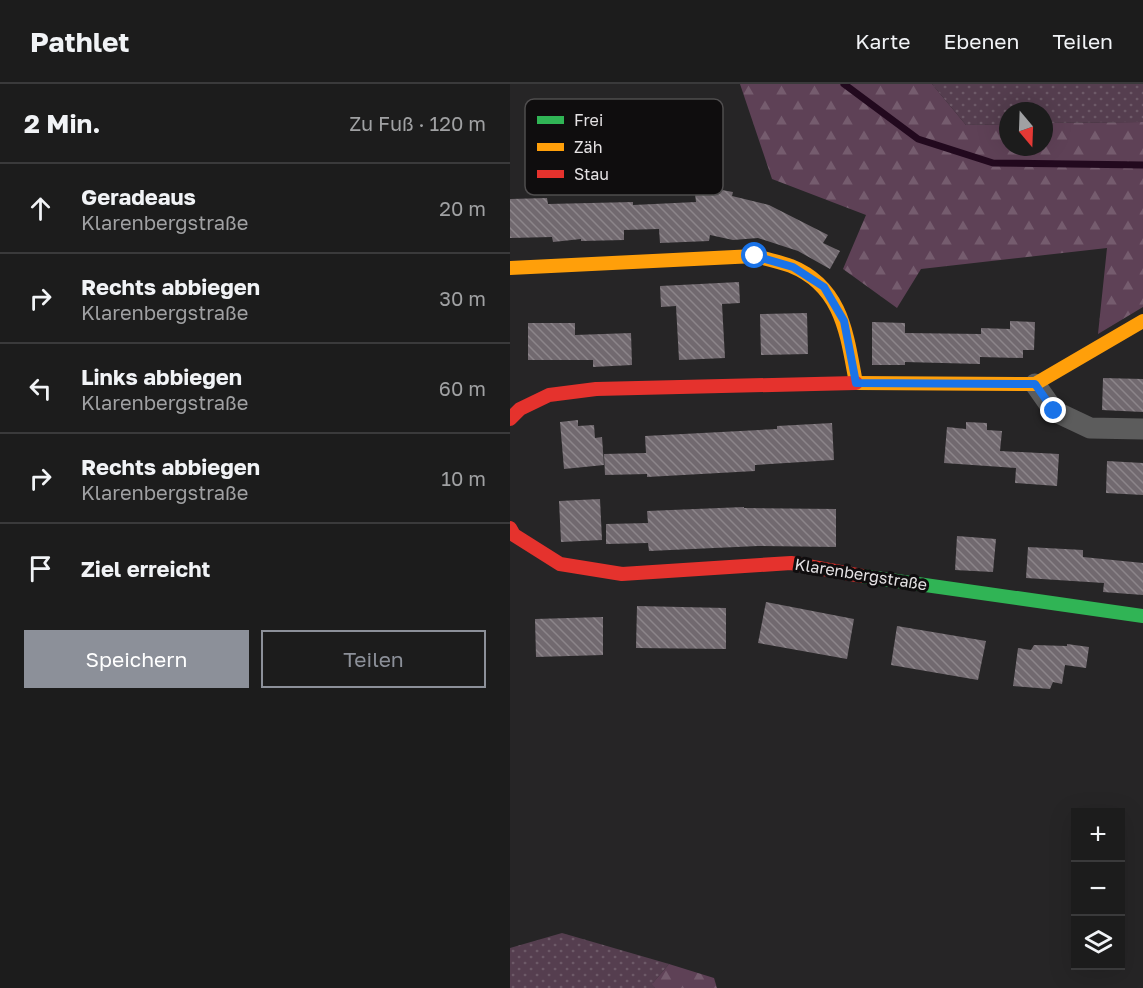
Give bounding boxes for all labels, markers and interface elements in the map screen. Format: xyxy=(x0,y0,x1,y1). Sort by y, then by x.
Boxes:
text: Pathlet xyxy=(30,25,130,58)
text: Karte xyxy=(855,28,911,54)
text: Ebenen xyxy=(944,28,1019,54)
text: Teilen xyxy=(1052,28,1113,54)
legend xyxy=(525,99,723,195)
north arrow xyxy=(999,102,1053,156)
text: 2 Min. xyxy=(24,108,101,139)
text: Frei xyxy=(574,110,603,130)
text: Zu Fuß · 120 m xyxy=(349,111,486,135)
text: Zäh xyxy=(574,137,602,157)
text: Stau xyxy=(574,164,609,184)
text: Geradeaus xyxy=(81,183,196,210)
icon: ahead xyxy=(24,192,57,225)
text: 20 m xyxy=(439,196,486,220)
text: Klarenbergstraße xyxy=(81,210,248,234)
route start xyxy=(741,242,767,268)
text: Rechts abbiegen xyxy=(81,273,260,300)
icon: right xyxy=(24,282,57,315)
text: 30 m xyxy=(439,286,486,310)
text: Klarenbergstraße xyxy=(81,300,248,324)
text: Links abbiegen xyxy=(81,363,242,390)
icon: left xyxy=(24,372,57,405)
text: 60 m xyxy=(439,376,486,400)
text: Klarenbergstraße xyxy=(81,390,248,414)
route end xyxy=(1040,397,1066,423)
text: Rechts abbiegen xyxy=(81,453,260,480)
icon: right xyxy=(24,462,57,495)
text: 10 m xyxy=(441,466,486,490)
text: Klarenbergstraße xyxy=(81,480,248,504)
icon: arrive xyxy=(24,552,57,585)
street label: Klarenbergstraße xyxy=(793,554,929,594)
text: Ziel erreicht xyxy=(81,555,210,582)
button: Speichern xyxy=(24,630,249,688)
button: Teilen xyxy=(261,630,486,688)
map controls xyxy=(1071,808,1125,970)
button: + xyxy=(1071,808,1125,862)
button: − xyxy=(1071,862,1125,916)
button: layers xyxy=(1071,916,1125,970)

